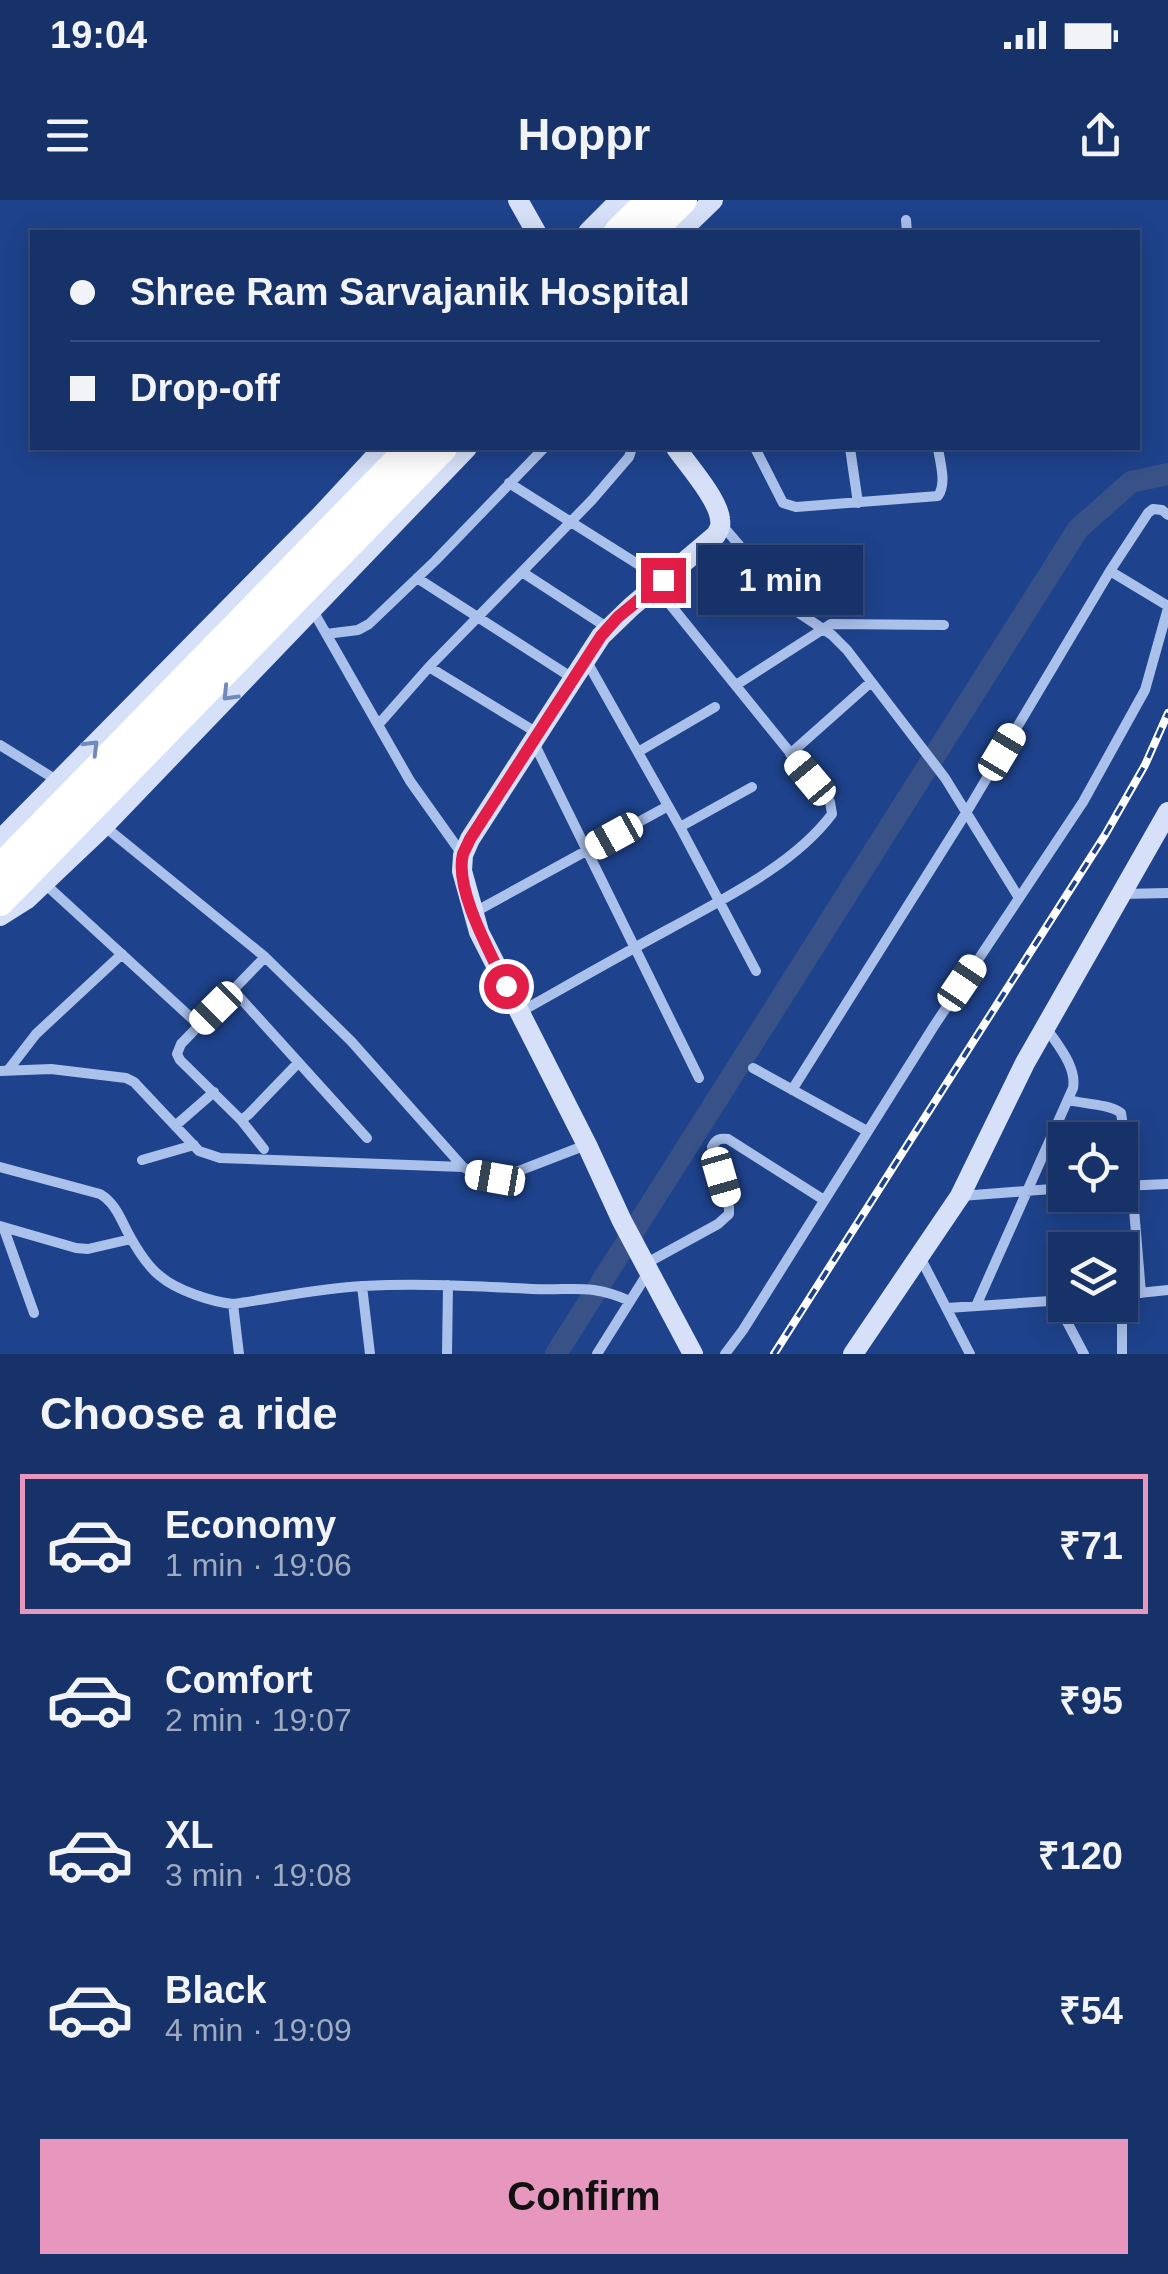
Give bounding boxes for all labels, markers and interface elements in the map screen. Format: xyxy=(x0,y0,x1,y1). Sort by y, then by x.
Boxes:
text: 19:04 xyxy=(50,14,147,56)
icon: menu xyxy=(40,108,95,163)
icon: share xyxy=(1073,108,1128,163)
text: Hoppr xyxy=(518,109,650,160)
text: Shree Ram Sarvajanik Hospital xyxy=(130,271,690,313)
text: Drop-off xyxy=(130,367,280,409)
callout: 1 min xyxy=(698,545,863,615)
route end xyxy=(641,558,686,603)
text: 1 min xyxy=(739,562,822,598)
one-way arrow xyxy=(223,682,241,700)
car xyxy=(974,719,1030,785)
one-way arrow xyxy=(80,741,98,759)
car xyxy=(779,745,841,811)
car xyxy=(580,808,648,864)
car xyxy=(933,950,991,1016)
route start xyxy=(484,964,529,1009)
car xyxy=(184,976,248,1040)
map controls xyxy=(1048,1122,1138,1322)
button: locate xyxy=(1048,1122,1138,1212)
car xyxy=(698,1144,744,1210)
car xyxy=(463,1158,527,1198)
button: layers xyxy=(1048,1232,1138,1322)
text: Choose a ride xyxy=(40,1388,338,1439)
icon: car xyxy=(45,1499,135,1589)
text: Economy xyxy=(165,1504,336,1546)
text: ₹71 xyxy=(1059,1525,1123,1567)
text: 1 min · 19:06 xyxy=(165,1547,352,1583)
icon: car xyxy=(45,1654,135,1744)
text: Comfort xyxy=(165,1659,313,1701)
text: ₹95 xyxy=(1059,1680,1123,1722)
text: 2 min · 19:07 xyxy=(165,1702,352,1738)
icon: car xyxy=(45,1809,135,1899)
text: XL xyxy=(165,1814,214,1856)
text: ₹120 xyxy=(1038,1835,1123,1877)
text: 3 min · 19:08 xyxy=(165,1857,352,1893)
icon: car xyxy=(45,1964,135,2054)
text: Black xyxy=(165,1969,266,2011)
text: ₹54 xyxy=(1059,1990,1123,2032)
text: 4 min · 19:09 xyxy=(165,2012,352,2048)
button: Confirm xyxy=(40,2139,1128,2254)

